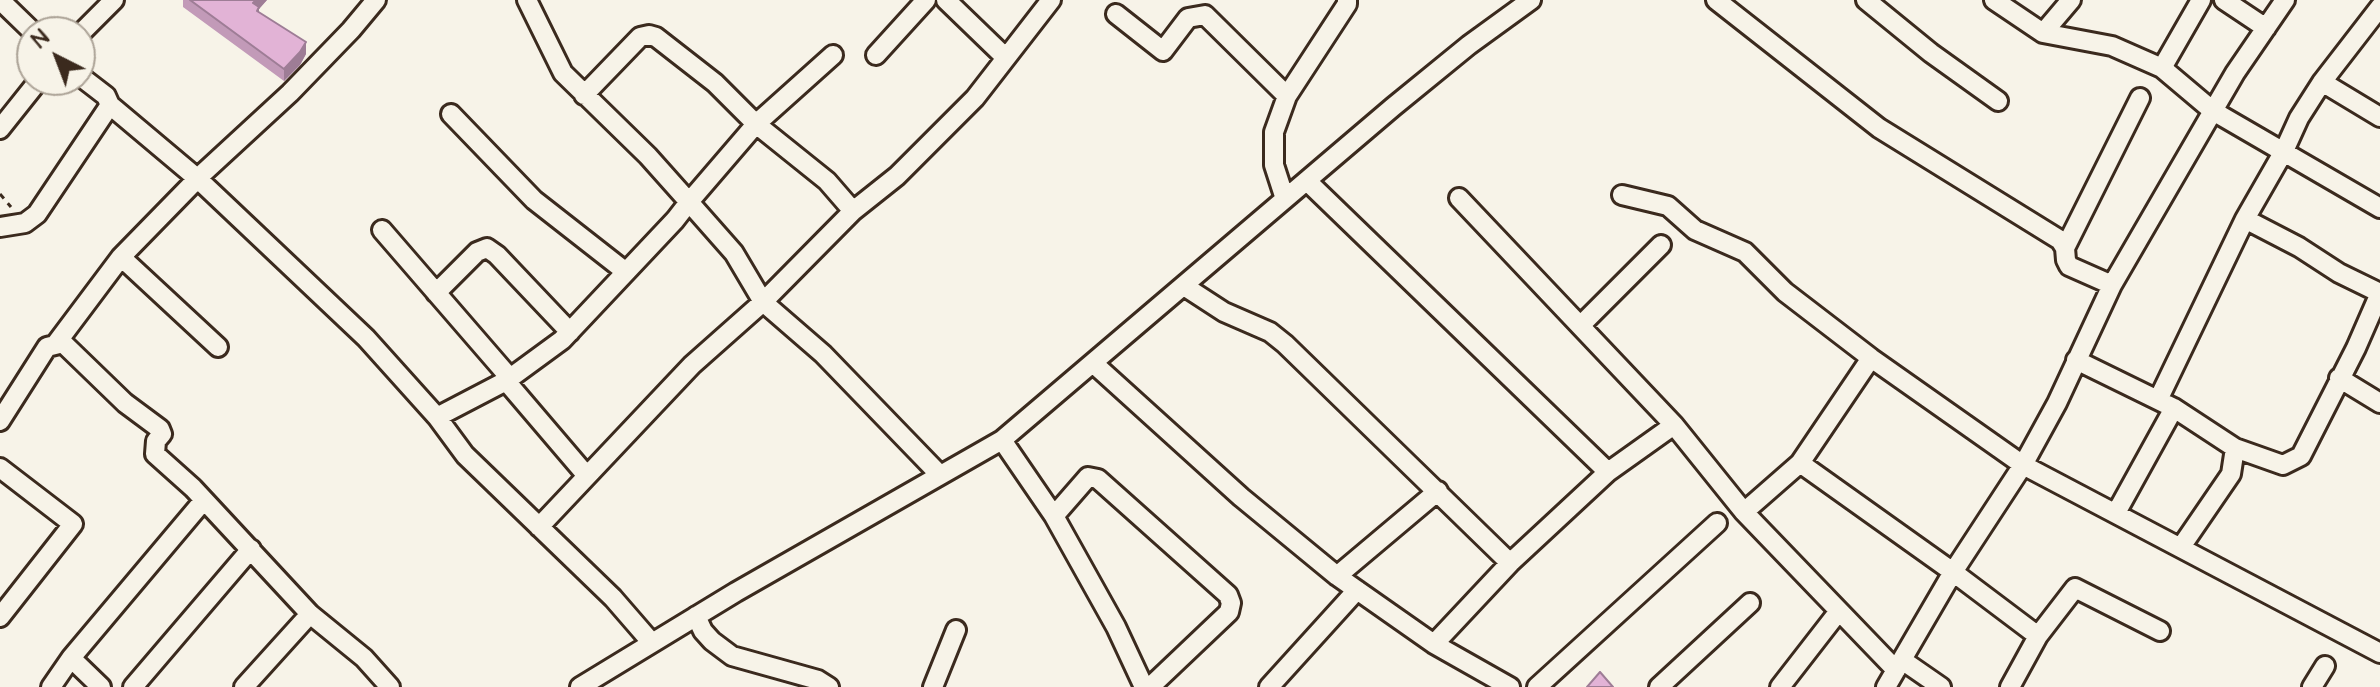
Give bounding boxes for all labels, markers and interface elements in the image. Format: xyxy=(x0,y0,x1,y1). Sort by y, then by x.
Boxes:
north arrow xyxy=(16,16,96,96)
text: N xyxy=(25,23,56,55)

